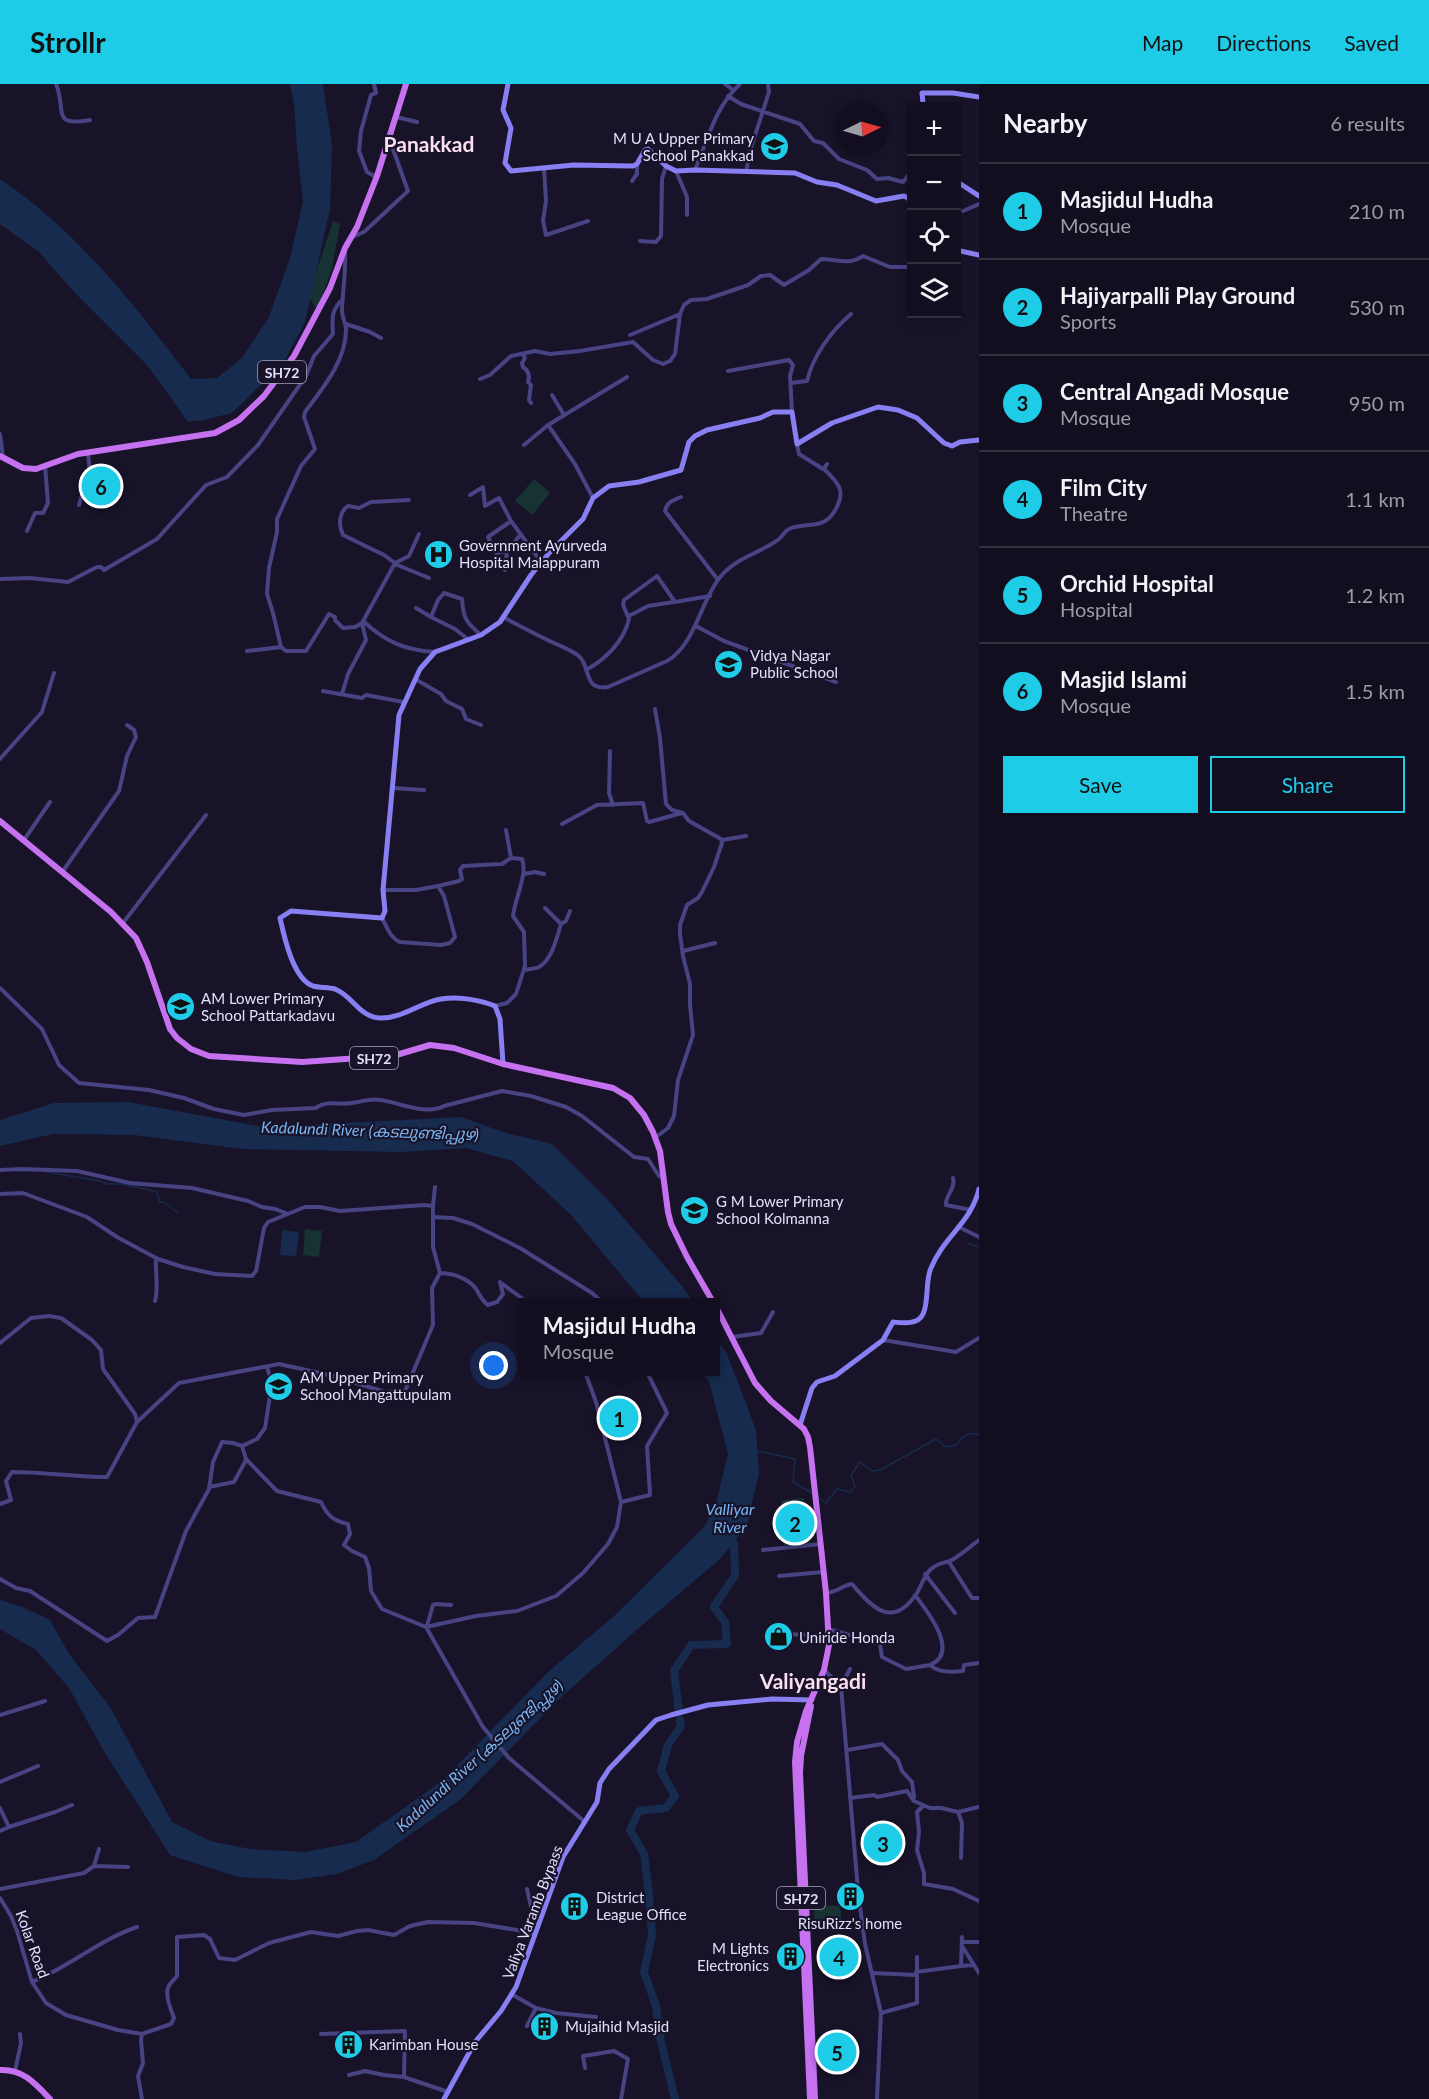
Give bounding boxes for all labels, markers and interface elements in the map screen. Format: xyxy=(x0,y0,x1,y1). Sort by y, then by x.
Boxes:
text: Strollr xyxy=(30,25,106,59)
text: Map xyxy=(1142,30,1183,55)
text: Directions xyxy=(1216,30,1311,55)
text: Saved xyxy=(1344,30,1399,55)
north arrow xyxy=(835,102,889,156)
map controls xyxy=(907,102,961,318)
button: + xyxy=(907,102,961,156)
text: Nearby xyxy=(1003,107,1088,139)
text: 6 results xyxy=(1330,111,1405,135)
place label: M U A Upper Primary School Panakkad xyxy=(613,129,754,164)
district label: Panakkad xyxy=(384,131,474,156)
school or university icon: M U A Upper Primary School Panakkad xyxy=(759,131,791,163)
button: − xyxy=(907,156,961,210)
text: Masjidul Hudha xyxy=(1060,186,1213,213)
text: 1 xyxy=(1017,199,1028,223)
text: 210 m xyxy=(1349,199,1405,223)
button: locate xyxy=(907,210,961,264)
text: Mosque xyxy=(1060,213,1131,237)
button: layers xyxy=(907,264,961,318)
text: Hajiyarpalli Play Ground xyxy=(1060,282,1295,309)
text: 2 xyxy=(1017,295,1028,319)
text: 530 m xyxy=(1349,295,1405,319)
text: Sports xyxy=(1060,309,1116,333)
road number: SH72 xyxy=(258,361,306,383)
text: Central Angadi Mosque xyxy=(1060,378,1289,405)
text: 3 xyxy=(1017,391,1028,415)
text: 950 m xyxy=(1349,391,1405,415)
text: Mosque xyxy=(1060,405,1131,429)
pin: 6 xyxy=(82,464,120,508)
text: Film City xyxy=(1060,474,1147,501)
text: 4 xyxy=(1017,487,1028,511)
text: 1.1 km xyxy=(1345,487,1405,511)
text: Theatre xyxy=(1060,501,1128,525)
place label: Government Ayurveda Hospital Malappuram xyxy=(459,536,607,571)
hospital icon: Government Ayurveda Hospital Malappuram xyxy=(422,538,454,570)
text: Orchid Hospital xyxy=(1060,570,1214,597)
text: 5 xyxy=(1017,583,1028,607)
text: 1.2 km xyxy=(1345,583,1405,607)
text: Hospital xyxy=(1060,597,1133,621)
place label: Vidya Nagar Public School xyxy=(750,646,838,681)
school or university icon: Vidya Nagar Public School xyxy=(713,648,745,680)
text: Masjid Islami xyxy=(1060,666,1187,693)
text: 6 xyxy=(1017,679,1028,703)
text: 1.5 km xyxy=(1345,679,1405,703)
text: Mosque xyxy=(1060,693,1131,717)
button: Save xyxy=(1003,756,1198,813)
button: Share xyxy=(1210,756,1405,813)
place label: AM Lower Primary School Pattarkadavu xyxy=(201,989,335,1024)
school or university icon: AM Lower Primary School Pattarkadavu xyxy=(164,991,196,1023)
road number: SH72 xyxy=(350,1047,398,1069)
water label: Kadalundi River (കടലുണ്ടിപ്പുഴ) xyxy=(261,1117,479,1146)
place label: G M Lower Primary School Kolmanna xyxy=(716,1192,844,1227)
school or university icon: G M Lower Primary School Kolmanna xyxy=(679,1194,711,1226)
popup xyxy=(519,1298,720,1376)
text: Masjidul Hudha xyxy=(543,1312,696,1339)
text: Mosque xyxy=(543,1339,614,1363)
your location xyxy=(479,1351,508,1380)
place label: AM Upper Primary School Mangattupulam xyxy=(300,1368,451,1403)
school or university icon: AM Upper Primary School Mangattupulam xyxy=(263,1370,295,1402)
pin: 1 xyxy=(600,1396,638,1440)
water label: Valliyar River xyxy=(705,1499,755,1536)
pin: 2 xyxy=(776,1500,814,1546)
shop icon: Uniride Honda xyxy=(762,1621,794,1653)
place label: Uniride Honda xyxy=(799,1628,895,1646)
district label: Valiyangadi xyxy=(759,1668,866,1693)
water label: Kadalundi River (കടലുണ്ടിപ്പുഴ) xyxy=(392,1675,568,1837)
pin: 3 xyxy=(864,1820,902,1866)
street label: Valiya Varamb Bypass xyxy=(498,1843,566,1981)
building icon: RisuRizz's home xyxy=(834,1880,866,1912)
road number: SH72 xyxy=(777,1887,825,1909)
place label: District League Office xyxy=(596,1888,687,1923)
building icon: District League Office xyxy=(559,1890,591,1922)
street label: Kolar Road xyxy=(12,1908,54,1980)
place label: RisuRizz's home xyxy=(798,1914,902,1932)
pin: 4 xyxy=(820,1934,858,1980)
place label: M Lights Electronics xyxy=(697,1939,769,1974)
building icon: M Lights Electronics xyxy=(774,1941,806,1973)
building icon: Mujaihid Masjid xyxy=(528,2010,560,2042)
place label: Mujaihid Masjid xyxy=(565,2017,669,2035)
building icon: Karimban House xyxy=(332,2028,364,2060)
pin: 5 xyxy=(818,2030,856,2074)
place label: Karimban House xyxy=(369,2035,478,2053)

